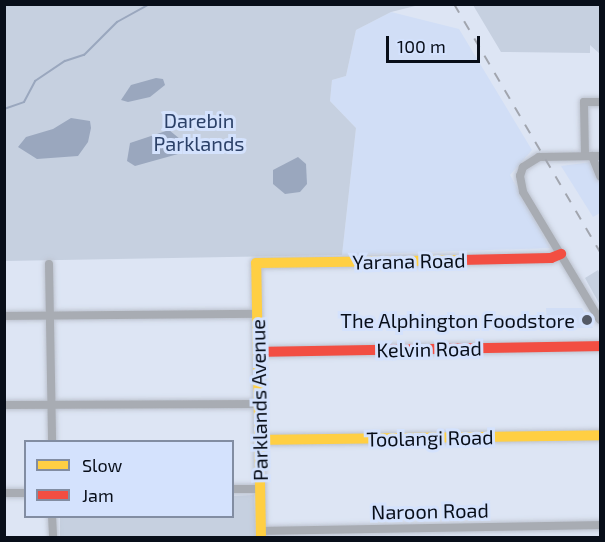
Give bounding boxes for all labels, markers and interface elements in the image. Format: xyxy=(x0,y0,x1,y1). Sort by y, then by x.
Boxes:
scale bar xyxy=(389,24,484,62)
text: 100 m xyxy=(397,35,446,57)
park label: Darebin Parklands xyxy=(153,108,245,155)
street label: Yarana Road xyxy=(352,248,466,274)
place label: The Alphington Foodstore xyxy=(340,308,575,332)
marker: The Alphington Foodstore xyxy=(580,313,594,327)
street label: Parklands Avenue xyxy=(246,319,272,481)
street label: Kelvin Road xyxy=(376,336,482,362)
street label: Toolangi Road xyxy=(366,425,494,451)
legend xyxy=(24,440,234,518)
text: Slow xyxy=(82,454,122,476)
text: Jam xyxy=(82,484,114,506)
street label: Naroon Road xyxy=(371,498,489,524)

